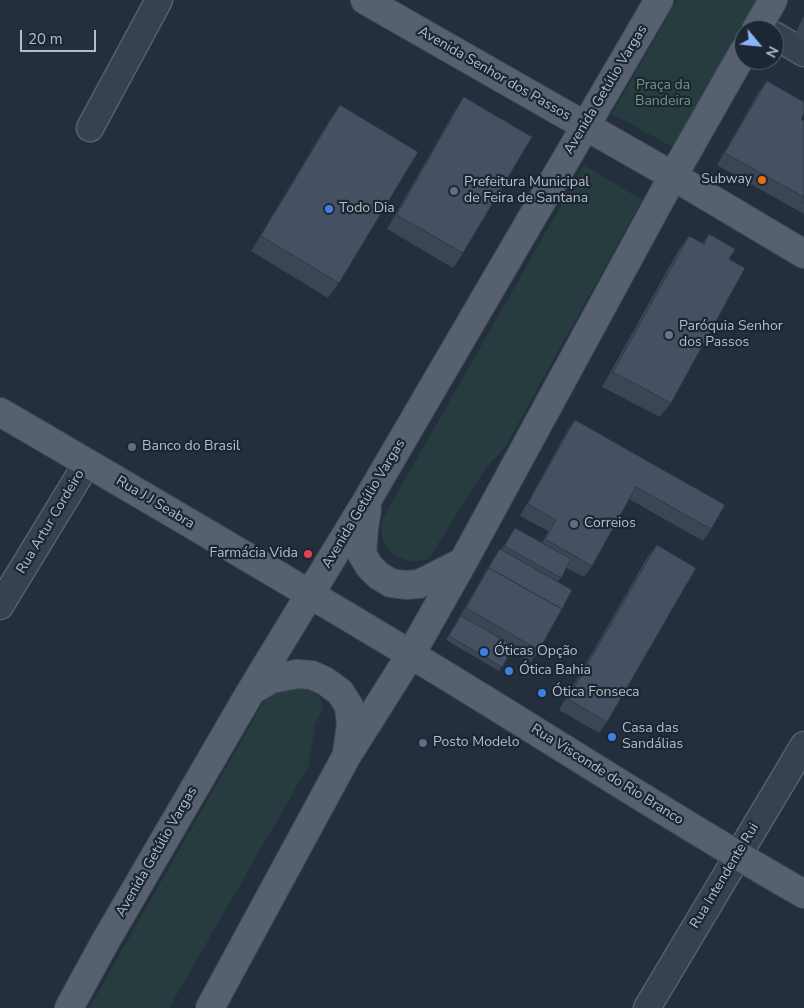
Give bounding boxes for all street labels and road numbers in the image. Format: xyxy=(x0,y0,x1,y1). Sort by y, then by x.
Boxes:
street label: Avenida Getúlio Vargas xyxy=(561,22,651,158)
street label: Avenida Senhor dos Passos xyxy=(415,23,573,125)
street label: Avenida Getúlio Vargas xyxy=(319,436,409,572)
street label: Rua Artur Cordeiro xyxy=(13,467,89,577)
street label: Rua J J Seabra xyxy=(113,473,197,533)
street label: Rua Visconde do Rio Branco xyxy=(528,721,686,829)
street label: Avenida Getúlio Vargas xyxy=(113,784,201,920)
street label: Rua Intendente Rui xyxy=(687,820,763,932)

